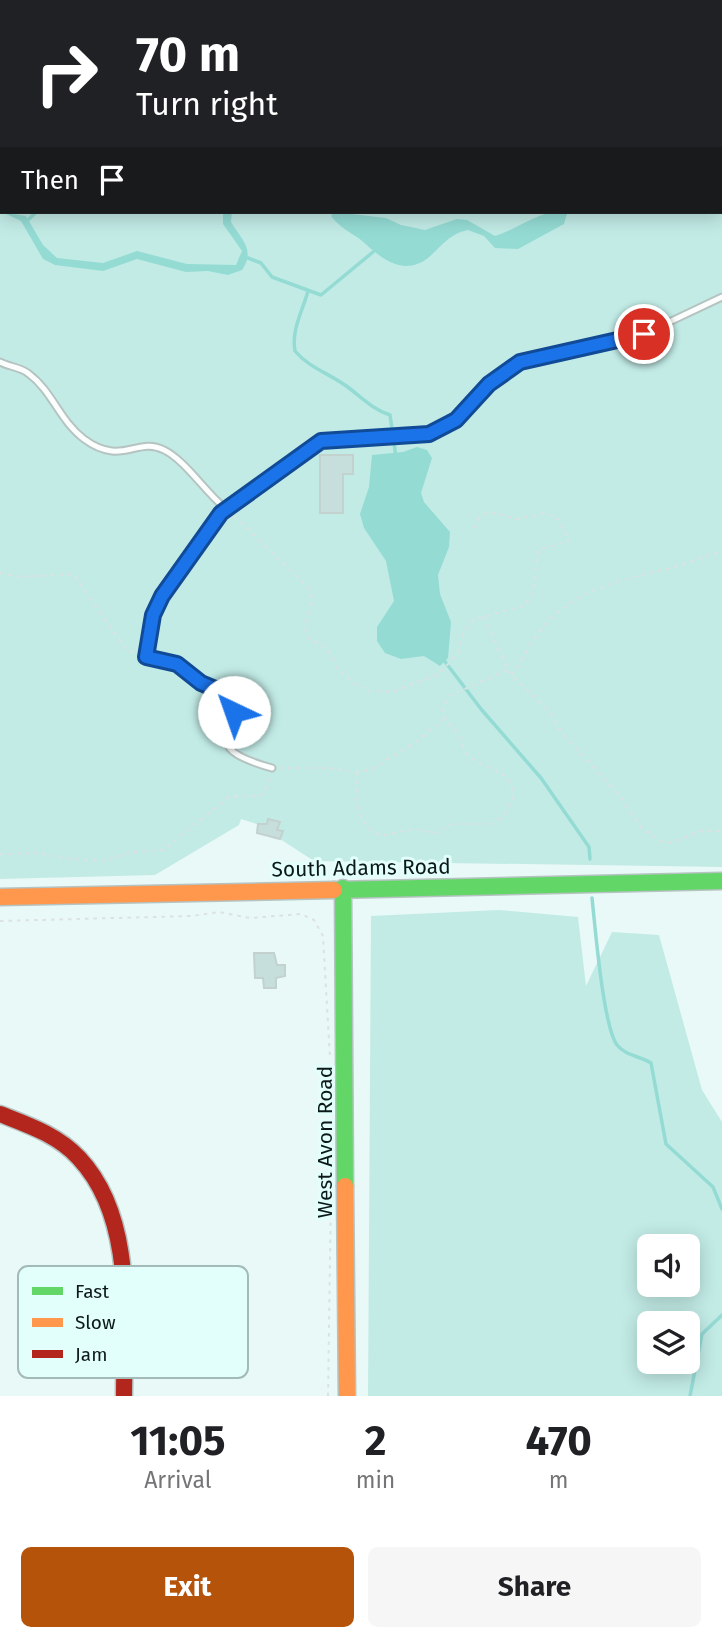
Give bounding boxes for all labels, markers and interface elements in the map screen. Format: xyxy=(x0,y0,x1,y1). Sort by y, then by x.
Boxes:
text: 70 m xyxy=(136,25,240,84)
icon: right xyxy=(21,28,112,119)
text: Turn right xyxy=(136,85,278,123)
icon: arrive xyxy=(93,161,131,199)
text: Then xyxy=(21,165,79,196)
pin xyxy=(614,304,674,364)
icon: arrive xyxy=(625,315,663,353)
position arrow xyxy=(197,675,271,749)
street label: South Adams Road xyxy=(271,853,451,883)
street label: West Avon Road xyxy=(312,1066,338,1218)
map controls xyxy=(637,1234,700,1374)
button: sound xyxy=(637,1234,700,1297)
legend xyxy=(18,1266,248,1378)
text: Fast xyxy=(75,1280,109,1303)
text: Slow xyxy=(75,1311,116,1334)
button: layers xyxy=(637,1311,700,1374)
text: Jam xyxy=(75,1343,107,1366)
text: 11:05 xyxy=(130,1416,226,1466)
text: 2 xyxy=(365,1416,386,1466)
text: 470 xyxy=(526,1416,592,1466)
text: Arrival xyxy=(144,1466,212,1494)
text: min xyxy=(356,1466,395,1494)
text: m xyxy=(549,1466,569,1494)
button: Exit xyxy=(21,1547,354,1627)
button: Share xyxy=(368,1547,701,1627)

